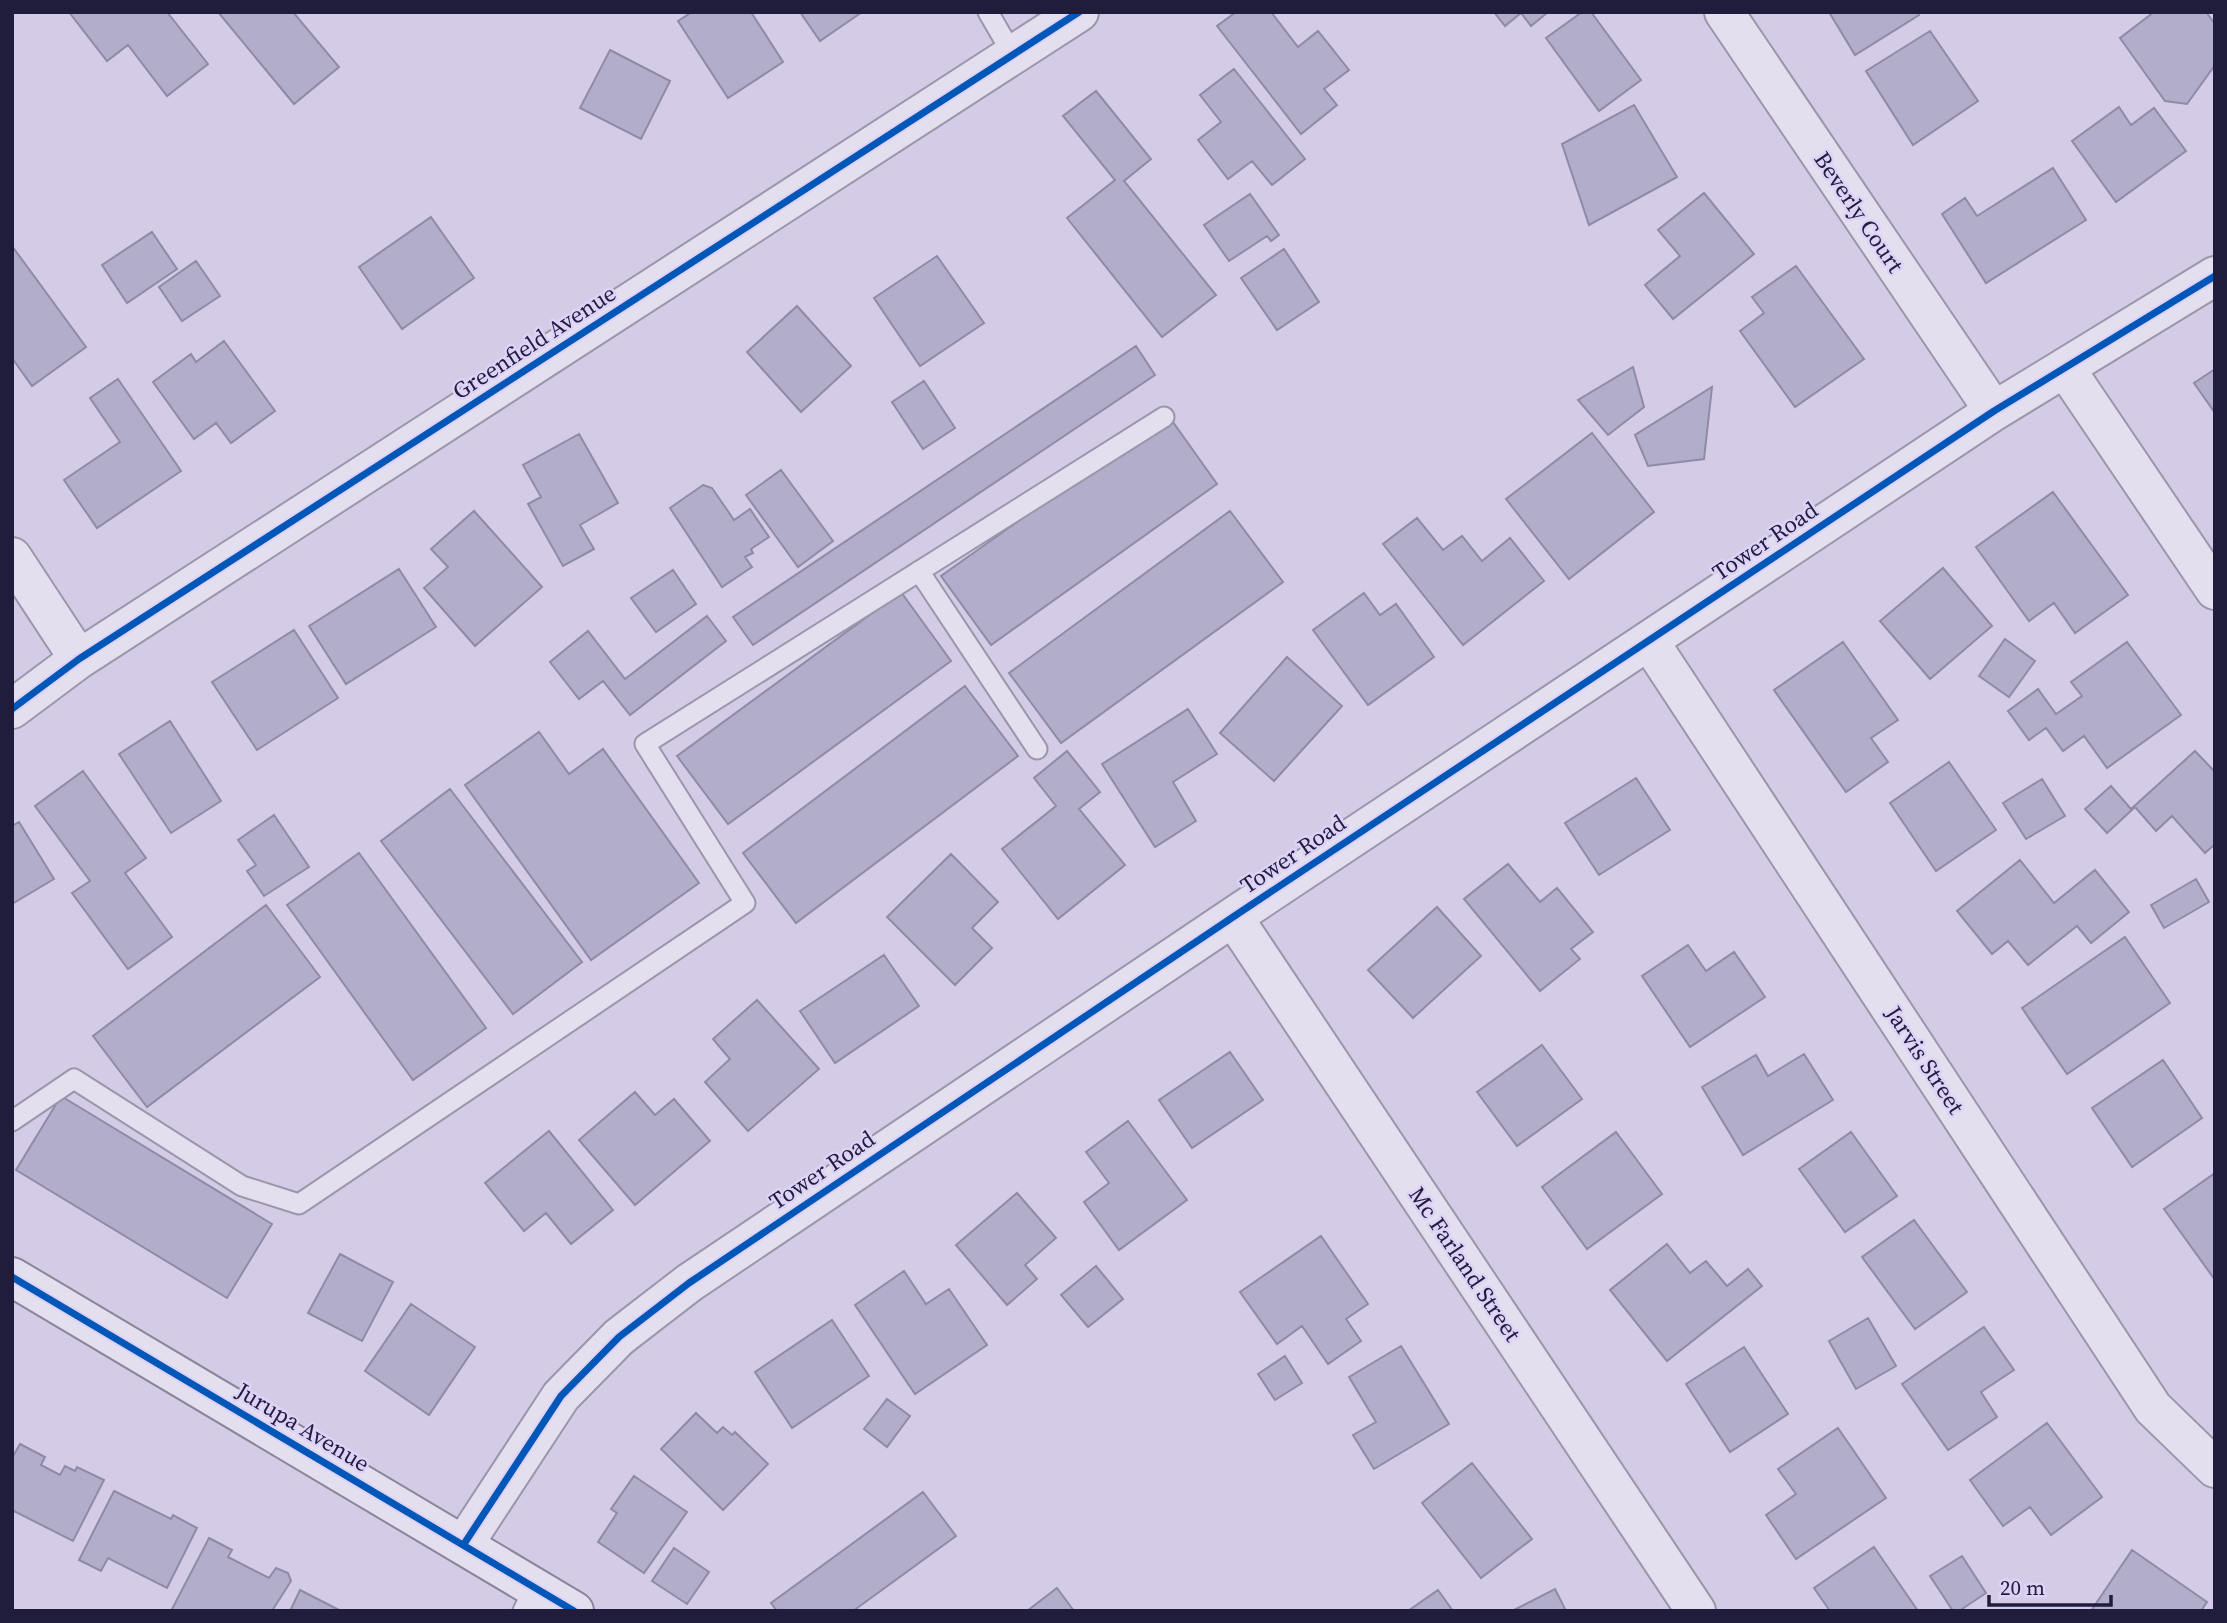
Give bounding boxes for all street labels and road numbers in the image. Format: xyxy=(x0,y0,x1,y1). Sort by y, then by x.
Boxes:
street label: Beverly Court xyxy=(1807,145,1912,279)
street label: Greenfield Avenue xyxy=(446,277,622,407)
street label: Tower Road xyxy=(1706,494,1824,588)
street label: Tower Road xyxy=(1234,807,1352,901)
street label: Jarvis Street xyxy=(1878,999,1972,1121)
street label: Tower Road xyxy=(763,1123,881,1217)
street label: Mc Farland Street xyxy=(1401,1180,1529,1348)
street label: Jurupa Avenue xyxy=(230,1374,376,1479)

